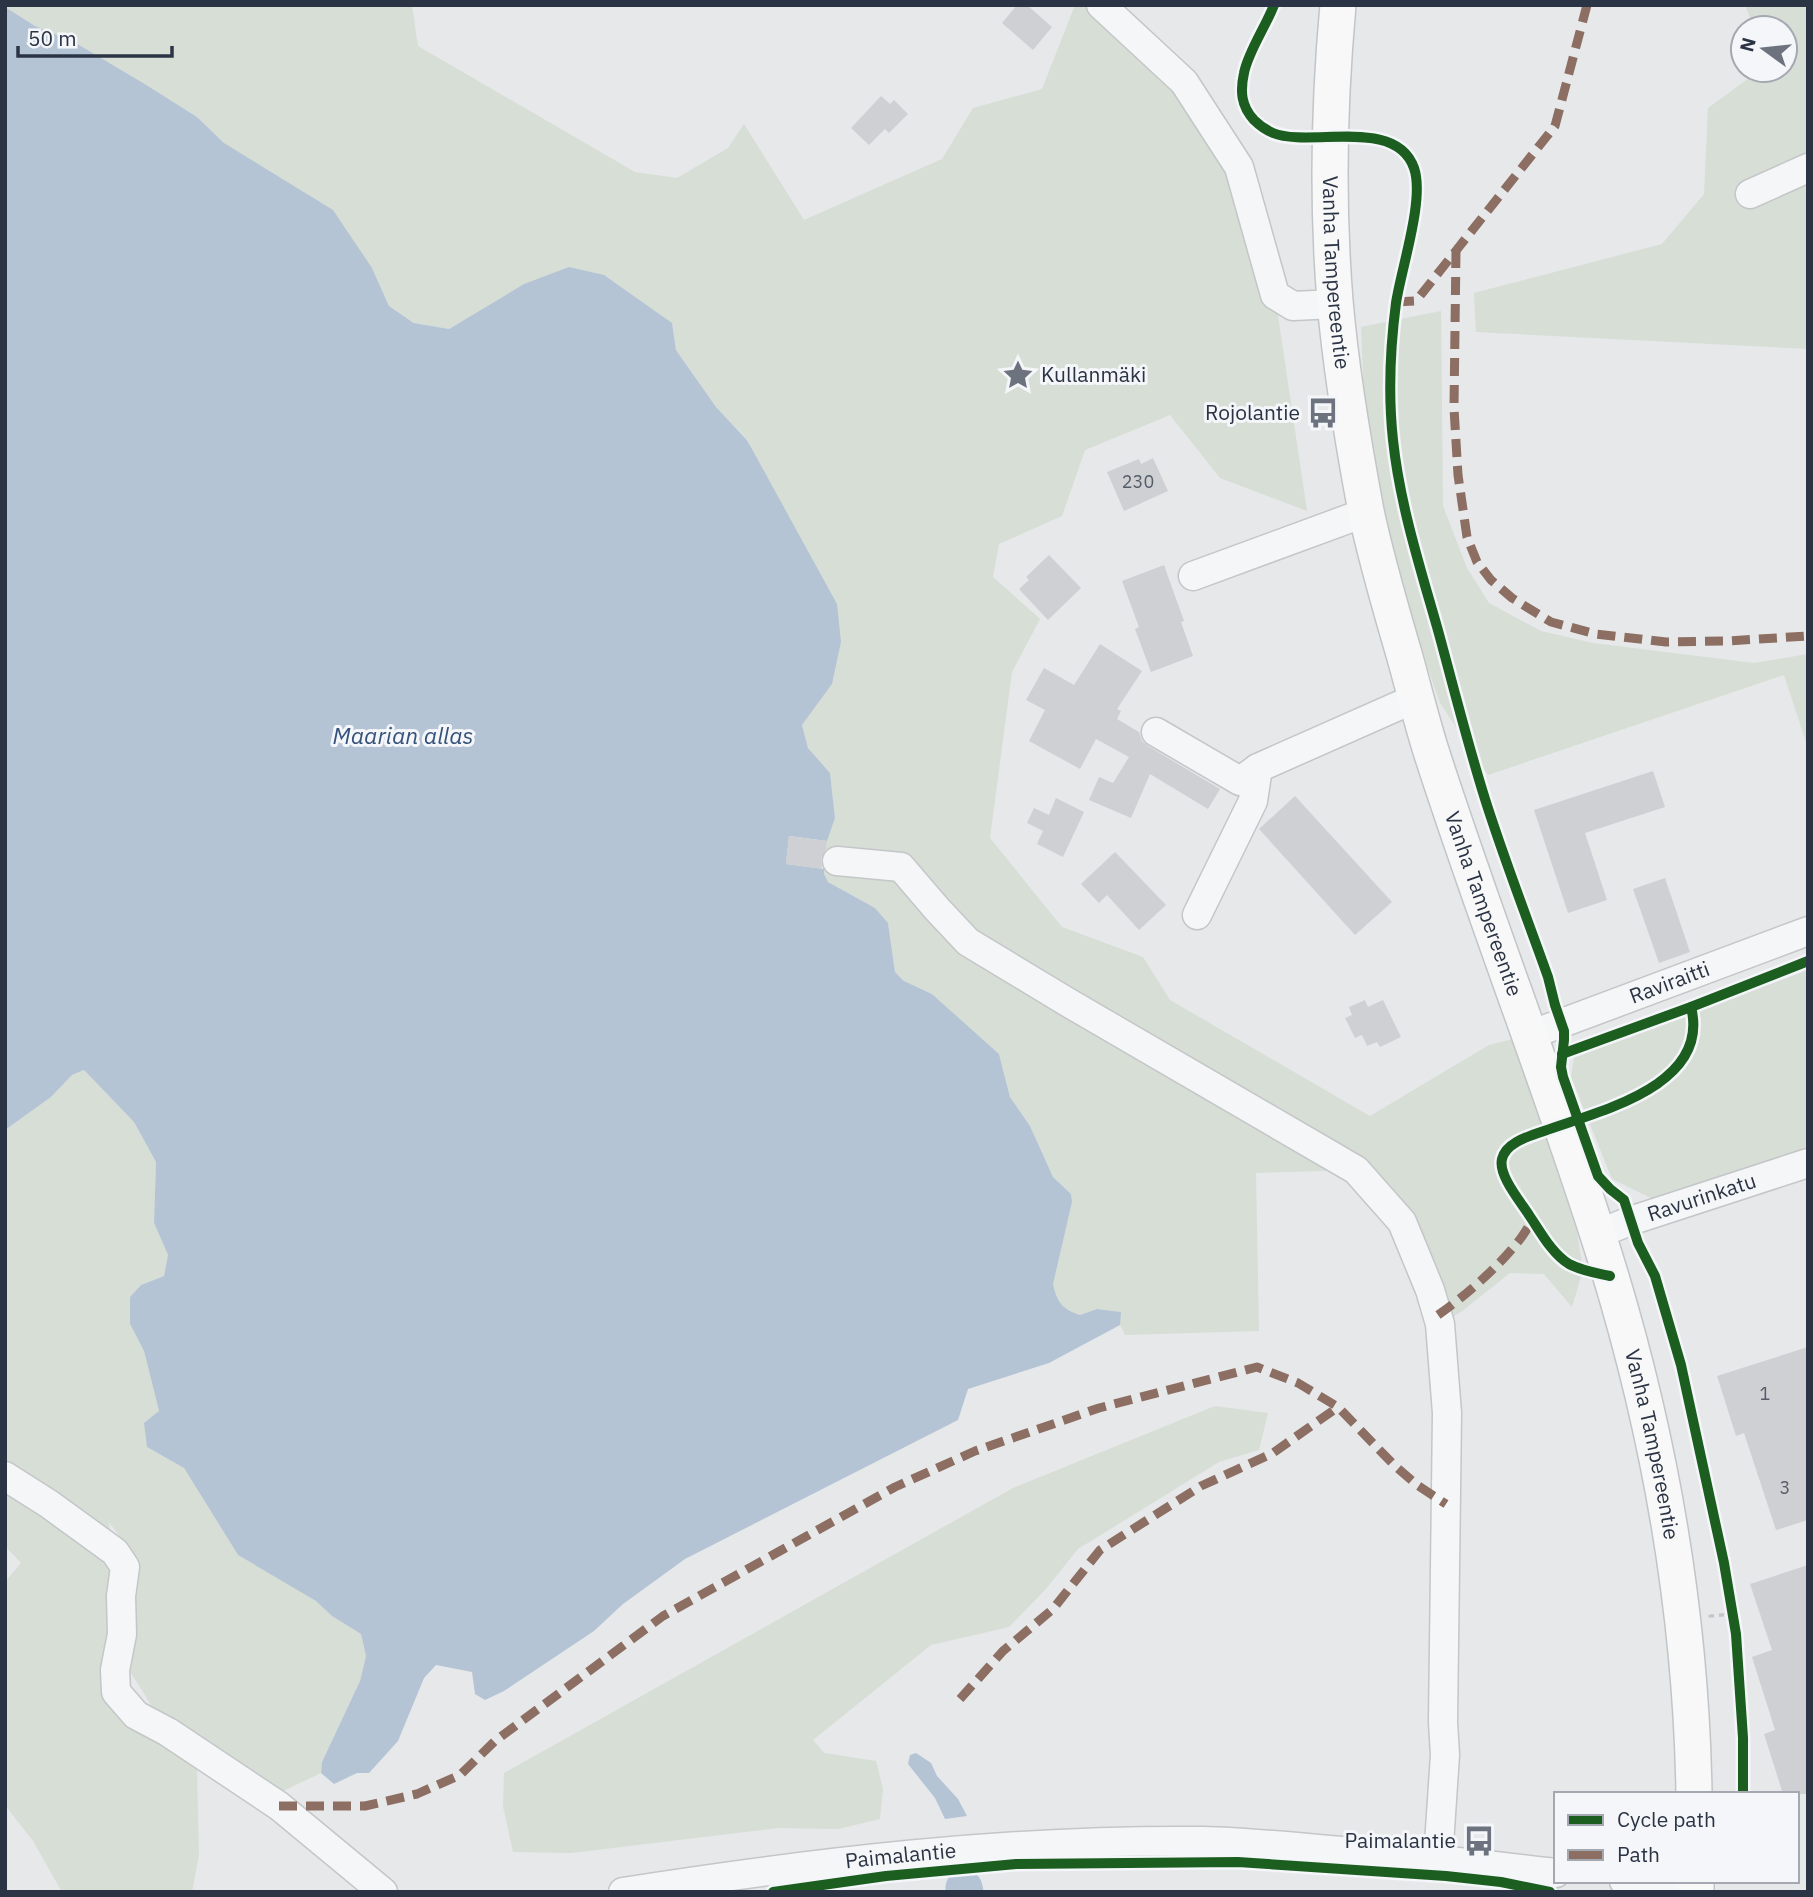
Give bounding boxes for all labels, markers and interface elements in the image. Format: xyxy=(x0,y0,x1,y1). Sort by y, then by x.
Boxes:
scale bar xyxy=(18,14,172,58)
north arrow xyxy=(1729,14,1799,84)
text: 50 m xyxy=(28,24,77,52)
text: N xyxy=(1734,35,1761,54)
street label: Vanha Tampereentie xyxy=(1317,176,1357,371)
place icon: Kullanmäki xyxy=(1001,358,1035,392)
place label: Kullanmäki xyxy=(1041,360,1146,388)
bus stop icon: Rojolantie xyxy=(1306,396,1340,430)
place label: Rojolantie xyxy=(1205,398,1300,426)
house number: 230 xyxy=(1122,470,1154,493)
water label: Maarian allas xyxy=(333,720,473,750)
street label: Vanha Tampereentie xyxy=(1439,808,1530,1000)
street label: Raviraitti xyxy=(1625,954,1713,1010)
street label: Ravurinkatu xyxy=(1643,1166,1759,1227)
street label: Vanha Tampereentie xyxy=(1619,1346,1686,1542)
house number: 1 xyxy=(1760,1382,1770,1405)
house number: 3 xyxy=(1780,1476,1790,1499)
legend xyxy=(1554,1792,1799,1883)
text: Cycle path xyxy=(1617,1805,1716,1833)
bus stop icon: Paimalantie xyxy=(1462,1824,1496,1858)
place label: Paimalantie xyxy=(1344,1826,1456,1854)
street label: Paimalantie xyxy=(843,1836,957,1874)
text: Path xyxy=(1617,1840,1660,1868)

